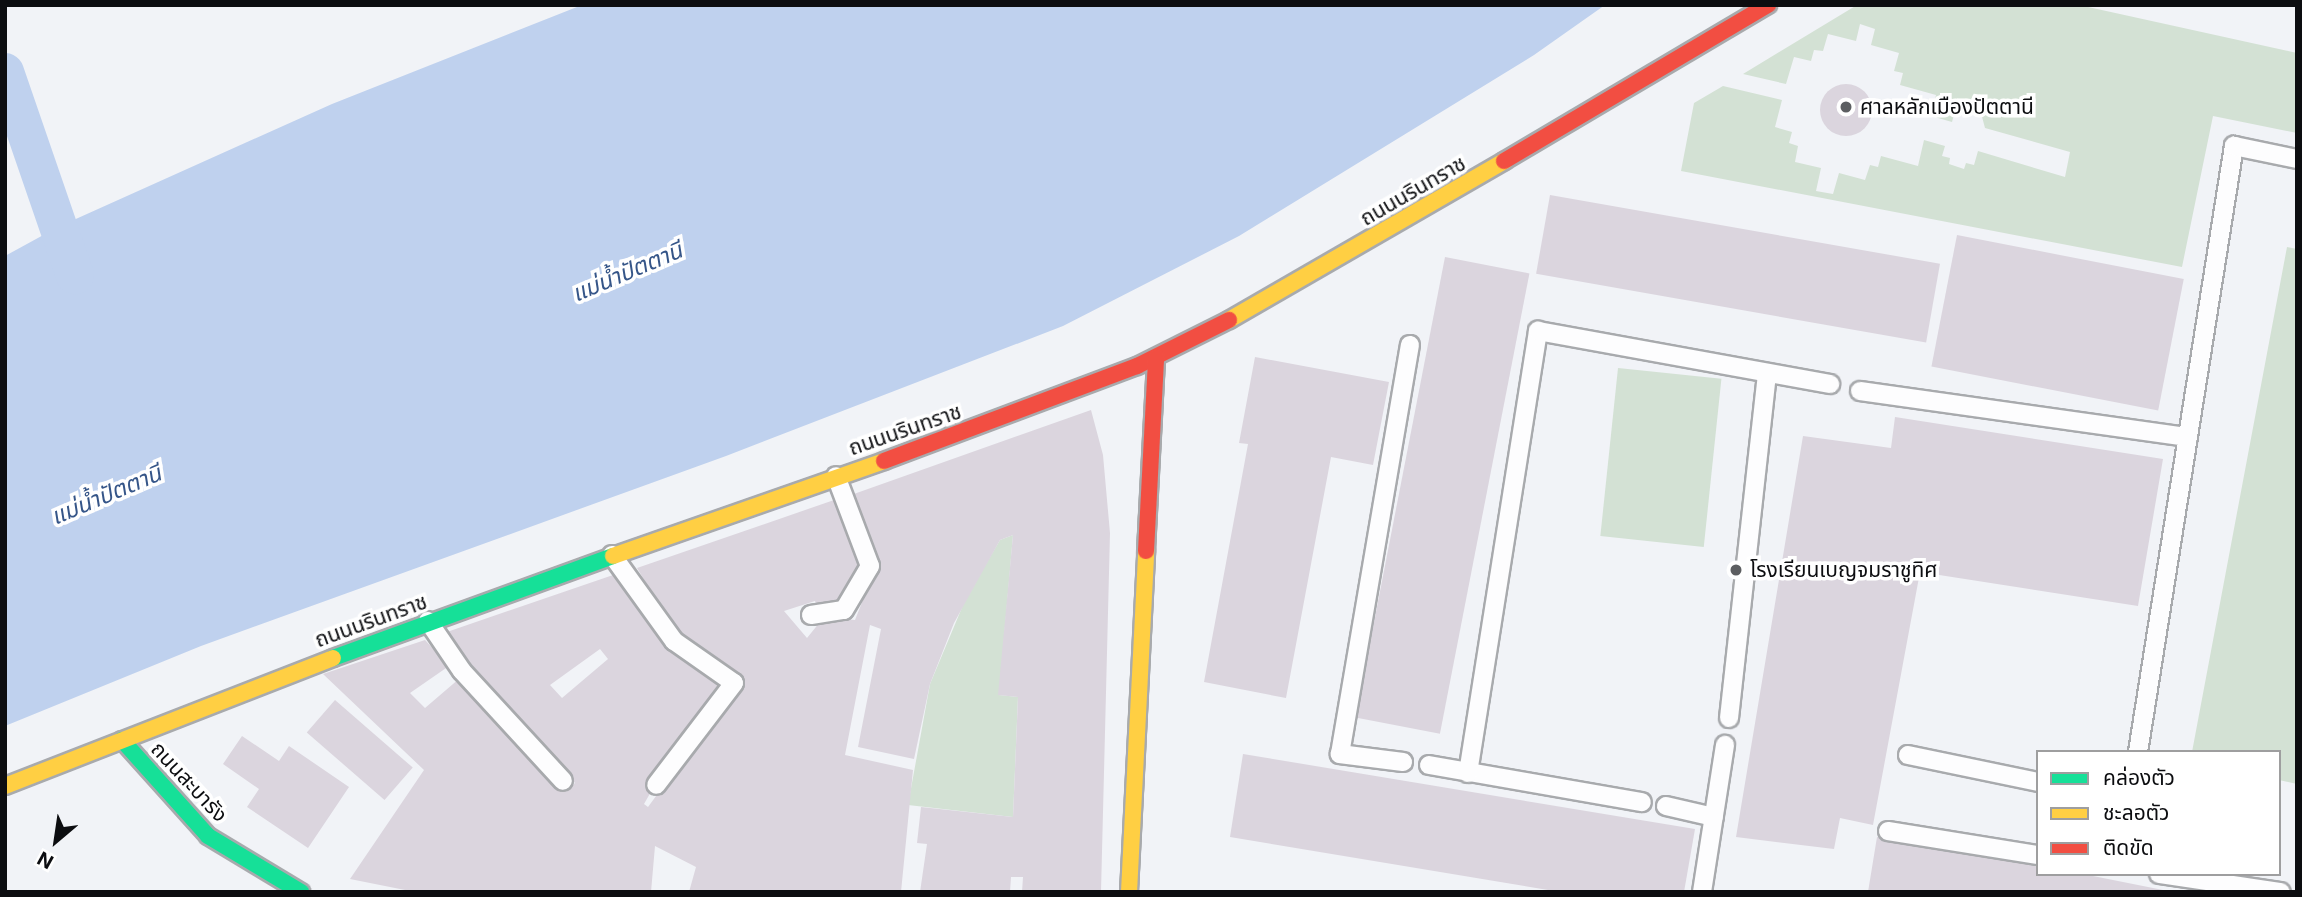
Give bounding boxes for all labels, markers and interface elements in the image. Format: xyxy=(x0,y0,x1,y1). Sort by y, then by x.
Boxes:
place label: ศาลหลักเมืองปัตตานี xyxy=(1860,94,2034,120)
marker: ศาลหลักเมืองปัตตานี xyxy=(1838,99,1854,115)
street label: ถนนนรินทราช xyxy=(1356,151,1470,231)
water label: แม่น้ำปัตตานี xyxy=(568,236,686,308)
street label: ถนนนรินทราช xyxy=(845,399,965,461)
water label: แม่น้ำปัตตานี xyxy=(47,459,165,531)
place label: โรงเรียนเบญจมราชูทิศ xyxy=(1750,557,1937,583)
marker: โรงเรียนเบญจมราชูทิศ xyxy=(1728,562,1744,578)
street label: ถนนนรินทราช xyxy=(311,589,431,653)
street label: ถนนสะบารัง xyxy=(146,737,232,827)
legend xyxy=(2036,750,2281,876)
text: คล่องตัว xyxy=(2103,765,2175,790)
text: ชะลอตัว xyxy=(2103,800,2169,825)
north arrow xyxy=(21,806,91,876)
text: ติดขัด xyxy=(2103,835,2154,860)
text: N xyxy=(34,846,57,873)

